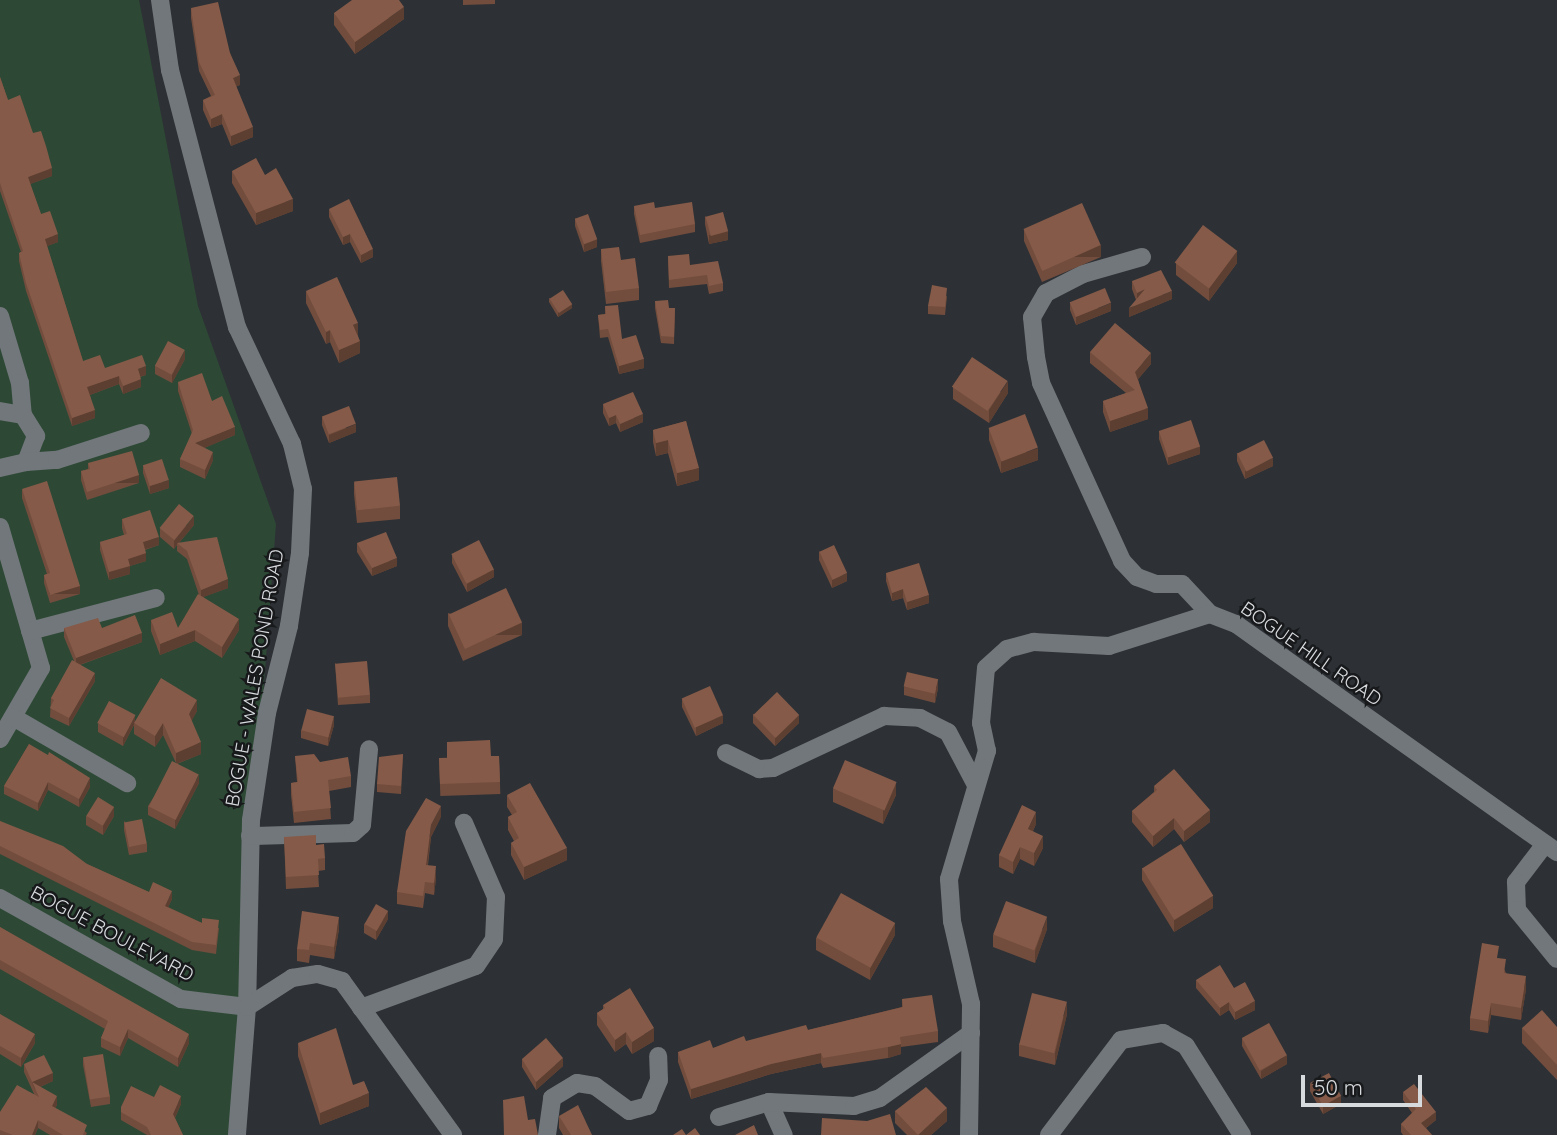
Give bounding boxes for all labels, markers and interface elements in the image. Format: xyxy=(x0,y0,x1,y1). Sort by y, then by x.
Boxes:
street label: BOGUE - WALES POND ROAD xyxy=(221,548,289,808)
street label: BOGUE HILL ROAD xyxy=(1236,597,1386,711)
street label: BOGUE BOULEVARD xyxy=(26,881,198,987)
scale bar xyxy=(1305,1062,1426,1106)
text: 50 m xyxy=(1314,1074,1363,1100)

